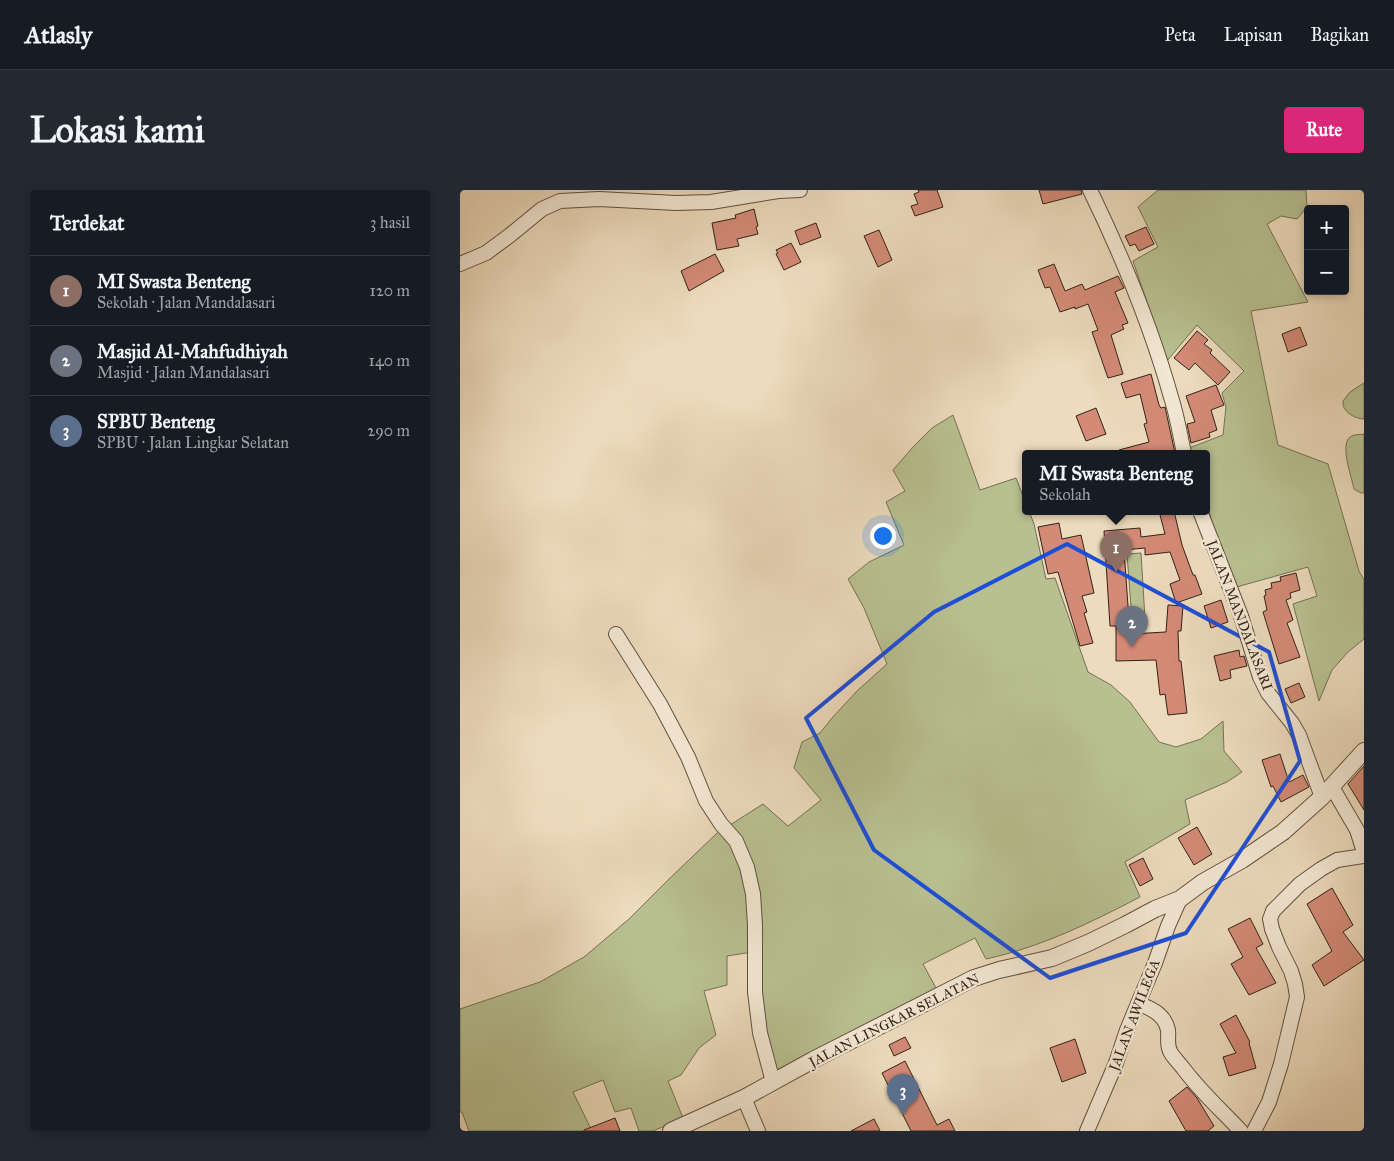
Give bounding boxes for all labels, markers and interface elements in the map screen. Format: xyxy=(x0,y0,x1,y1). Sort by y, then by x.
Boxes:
text: Atlasly xyxy=(25,20,92,50)
text: Peta xyxy=(1164,24,1196,46)
text: Lapisan xyxy=(1224,24,1282,46)
text: Bagikan xyxy=(1310,24,1369,46)
button: Rute xyxy=(1284,107,1364,153)
text: Lokasi kami xyxy=(30,109,205,152)
map controls xyxy=(1304,205,1349,295)
button: + xyxy=(1304,205,1349,250)
text: Terdekat xyxy=(50,210,124,236)
text: 3 hasil xyxy=(370,213,410,232)
button: − xyxy=(1304,250,1349,295)
text: MI Swasta Benteng xyxy=(97,270,250,293)
text: 1 xyxy=(63,281,69,300)
text: 120 m xyxy=(370,281,410,300)
text: Sekolah · Jalan Mandalasari xyxy=(97,293,275,312)
text: Masjid Al-Mahfudhiyah xyxy=(97,340,288,363)
text: 2 xyxy=(62,351,70,370)
text: 140 m xyxy=(369,351,410,370)
text: Masjid · Jalan Mandalasari xyxy=(97,363,270,382)
text: SPBU Benteng xyxy=(97,410,215,433)
text: 3 xyxy=(63,421,69,440)
text: 290 m xyxy=(367,421,410,440)
text: SPBU · Jalan Lingkar Selatan xyxy=(97,433,289,452)
popup xyxy=(1022,450,1210,515)
text: MI Swasta Benteng xyxy=(1039,462,1193,485)
text: Sekolah xyxy=(1039,485,1091,504)
your location xyxy=(870,523,896,549)
pin: 1 xyxy=(1100,531,1132,572)
street label: JALAN MANDALASARI xyxy=(1201,536,1276,693)
pin: 2 xyxy=(1116,606,1148,647)
street label: JALAN AWILEGA xyxy=(1105,956,1165,1076)
street label: JALAN LINGKAR SELATAN xyxy=(804,970,983,1073)
pin: 3 xyxy=(887,1074,919,1115)

